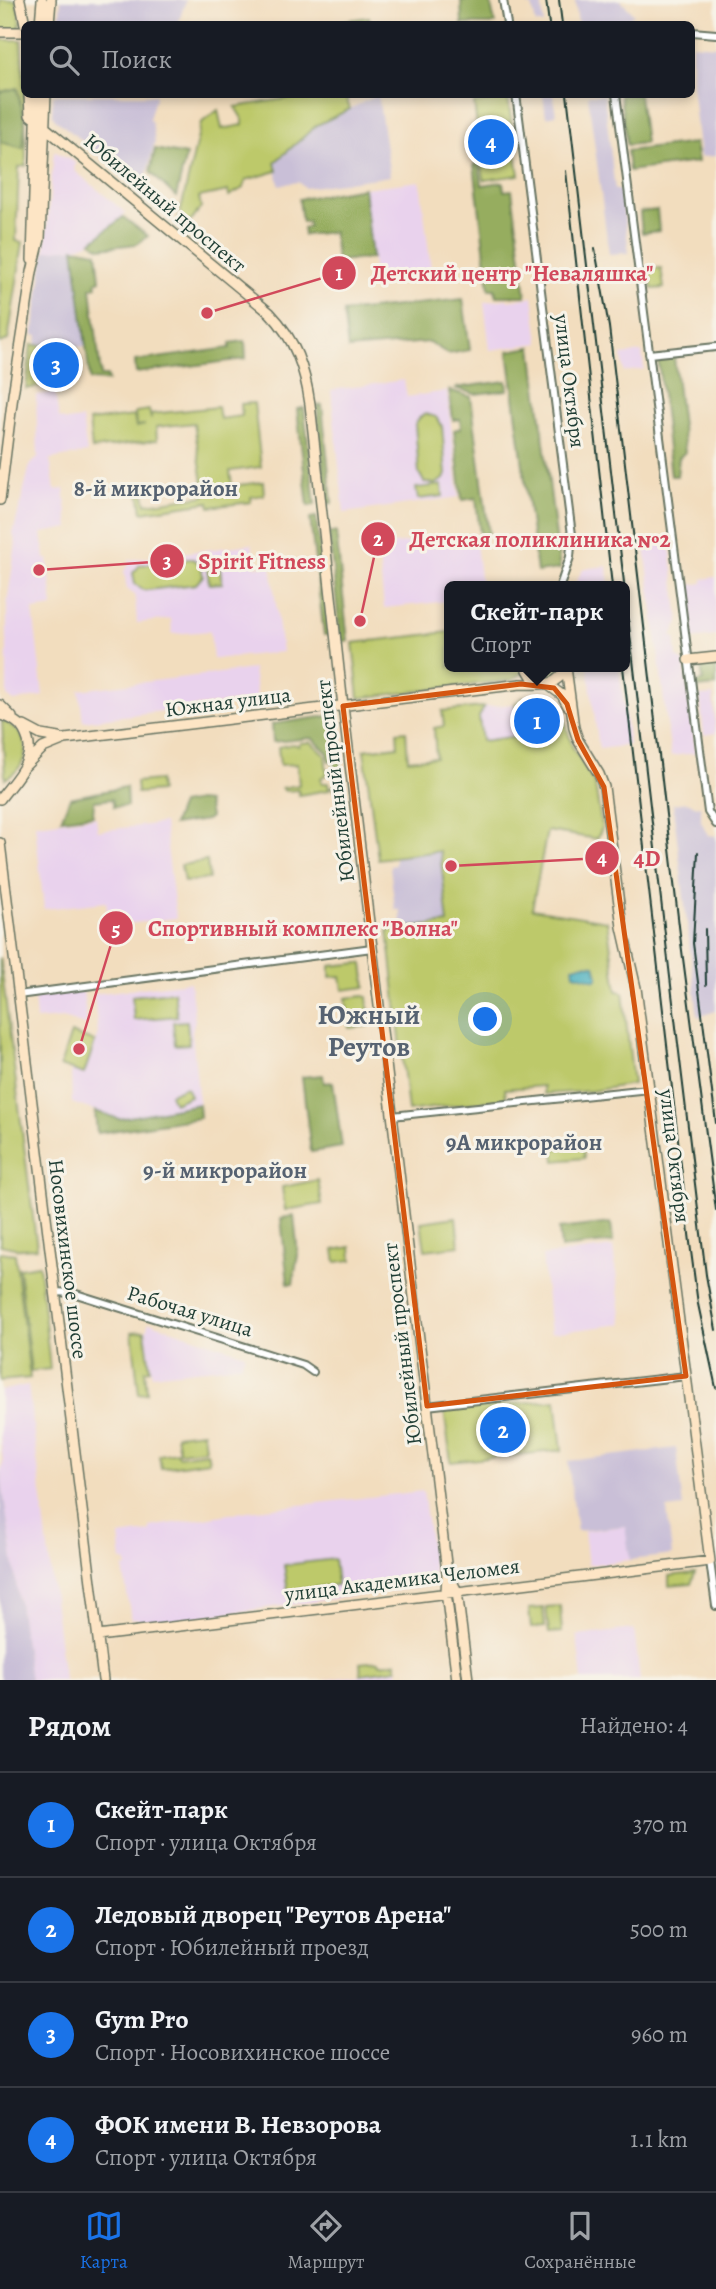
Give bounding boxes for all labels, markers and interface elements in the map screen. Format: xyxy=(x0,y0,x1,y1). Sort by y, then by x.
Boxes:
search box xyxy=(21,21,695,98)
icon: search xyxy=(45,41,83,79)
text: Поиск xyxy=(101,42,172,77)
pin: 4 xyxy=(468,116,514,168)
street label: Юбилейный проспект xyxy=(78,127,252,279)
callout: Детский центр "Неваляшка" xyxy=(322,251,668,295)
text: Детский центр "Неваляшка" xyxy=(371,258,653,289)
text: 1 xyxy=(335,259,343,287)
street label: улица Октября xyxy=(548,312,592,449)
pin: 3 xyxy=(33,339,79,391)
district label: 8-й микрорайон xyxy=(74,473,238,504)
callout: Детская поликлиника №2 xyxy=(361,517,685,561)
text: Детская поликлиника №2 xyxy=(409,524,671,555)
text: 2 xyxy=(373,525,383,553)
callout: Spirit Fitness xyxy=(149,539,340,583)
text: Spirit Fitness xyxy=(198,546,326,577)
text: 3 xyxy=(162,547,172,575)
popup xyxy=(444,581,630,672)
text: Скейт-парк xyxy=(470,594,604,629)
text: Спорт xyxy=(470,629,531,660)
street label: Юбилейный проспект xyxy=(309,678,361,884)
street label: Южная улица xyxy=(163,680,293,724)
pin: 1 xyxy=(514,695,560,747)
callout: 4D xyxy=(584,836,674,880)
text: 4D xyxy=(634,843,660,874)
text: 4 xyxy=(597,844,607,872)
callout: Спортивный комплекс "Волна" xyxy=(99,906,472,950)
text: Спортивный комплекс "Волна" xyxy=(148,913,458,944)
text: 5 xyxy=(112,915,121,943)
district label: Южный Реутов xyxy=(318,996,420,1066)
your location xyxy=(468,1002,502,1036)
street label: улица Октября xyxy=(653,1087,697,1224)
district label: 9А микрорайон xyxy=(446,1127,602,1158)
district label: 9-й микрорайон xyxy=(143,1155,307,1186)
street label: Носовихинское шоссе xyxy=(42,1157,94,1361)
street label: Юбилейный проспект xyxy=(376,1241,428,1447)
street label: Рабочая улица xyxy=(124,1279,257,1344)
pin: 2 xyxy=(480,1404,526,1456)
street label: улица Академика Челомея xyxy=(282,1552,521,1608)
text: Рядом xyxy=(28,1706,111,1746)
text: Найдено: 4 xyxy=(580,1710,688,1741)
text: Скейт-парк xyxy=(95,1792,228,1827)
text: 1 xyxy=(47,1809,55,1840)
text: 370 m xyxy=(633,1809,688,1840)
text: Спорт · улица Октября xyxy=(95,1827,317,1858)
text: Ледовый дворец "Реутов Арена" xyxy=(95,1897,451,1932)
text: 2 xyxy=(45,1914,57,1945)
text: 500 m xyxy=(630,1914,688,1945)
text: Спорт · Юбилейный проезд xyxy=(95,1932,369,1963)
text: Gym Pro xyxy=(95,2002,189,2037)
text: 3 xyxy=(46,2019,56,2050)
text: 960 m xyxy=(631,2019,688,2050)
text: Спорт · Носовихинское шоссе xyxy=(95,2037,390,2068)
text: ФОК имени В. Невзорова xyxy=(95,2107,381,2142)
text: 4 xyxy=(46,2124,56,2155)
text: 1.1 km xyxy=(630,2124,688,2155)
text: Спорт · улица Октября xyxy=(95,2142,317,2173)
tab: Карта xyxy=(80,2207,128,2275)
tab: Маршрут xyxy=(287,2207,364,2275)
tab: Сохранённые xyxy=(524,2207,636,2275)

